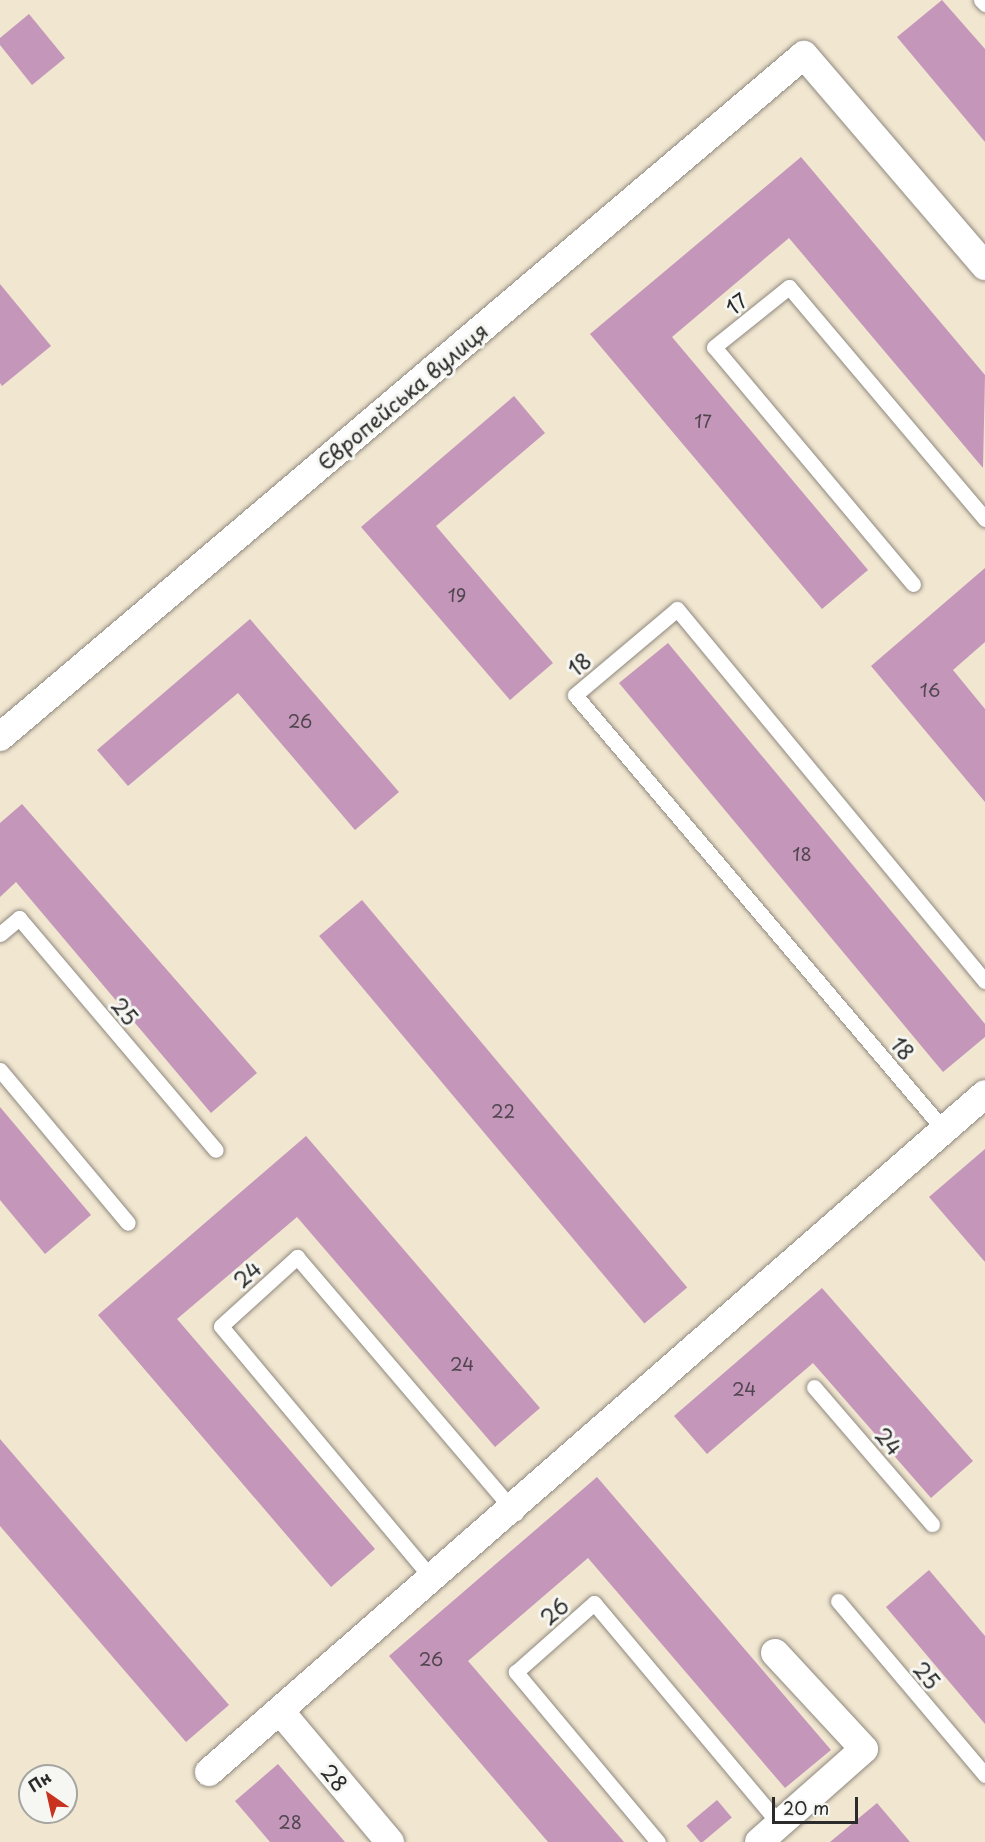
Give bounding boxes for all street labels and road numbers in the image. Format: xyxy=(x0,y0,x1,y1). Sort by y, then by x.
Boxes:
street label: 17 xyxy=(720,287,752,319)
street label: Європейська вулиця xyxy=(311,317,493,475)
street label: 18 xyxy=(562,647,596,681)
street label: 25 xyxy=(106,992,144,1030)
street label: 18 xyxy=(886,1031,920,1065)
street label: 24 xyxy=(228,1255,266,1293)
street label: 24 xyxy=(870,1422,908,1460)
street label: 26 xyxy=(535,1592,573,1630)
street label: 25 xyxy=(908,1656,946,1694)
street label: 28 xyxy=(316,1758,354,1796)

